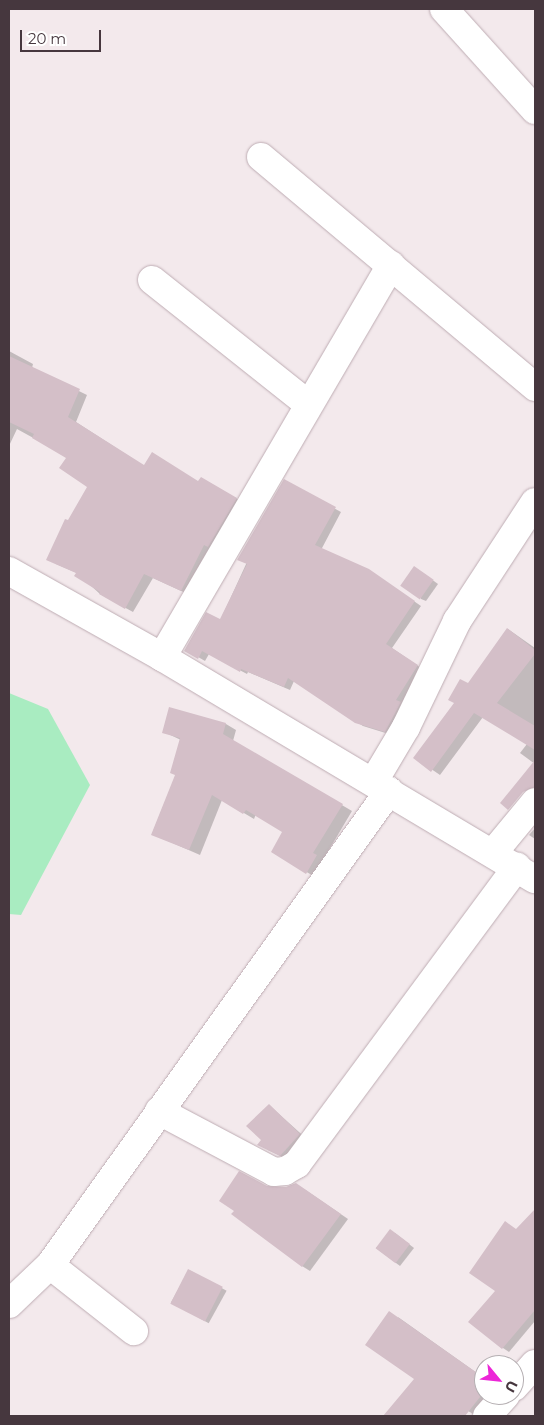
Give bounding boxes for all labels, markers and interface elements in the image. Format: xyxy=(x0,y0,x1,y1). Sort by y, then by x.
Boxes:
scale bar xyxy=(22,20,104,52)
text: 20 m xyxy=(28,29,66,48)
north arrow xyxy=(474,1355,524,1405)
text: U xyxy=(501,1377,522,1396)

